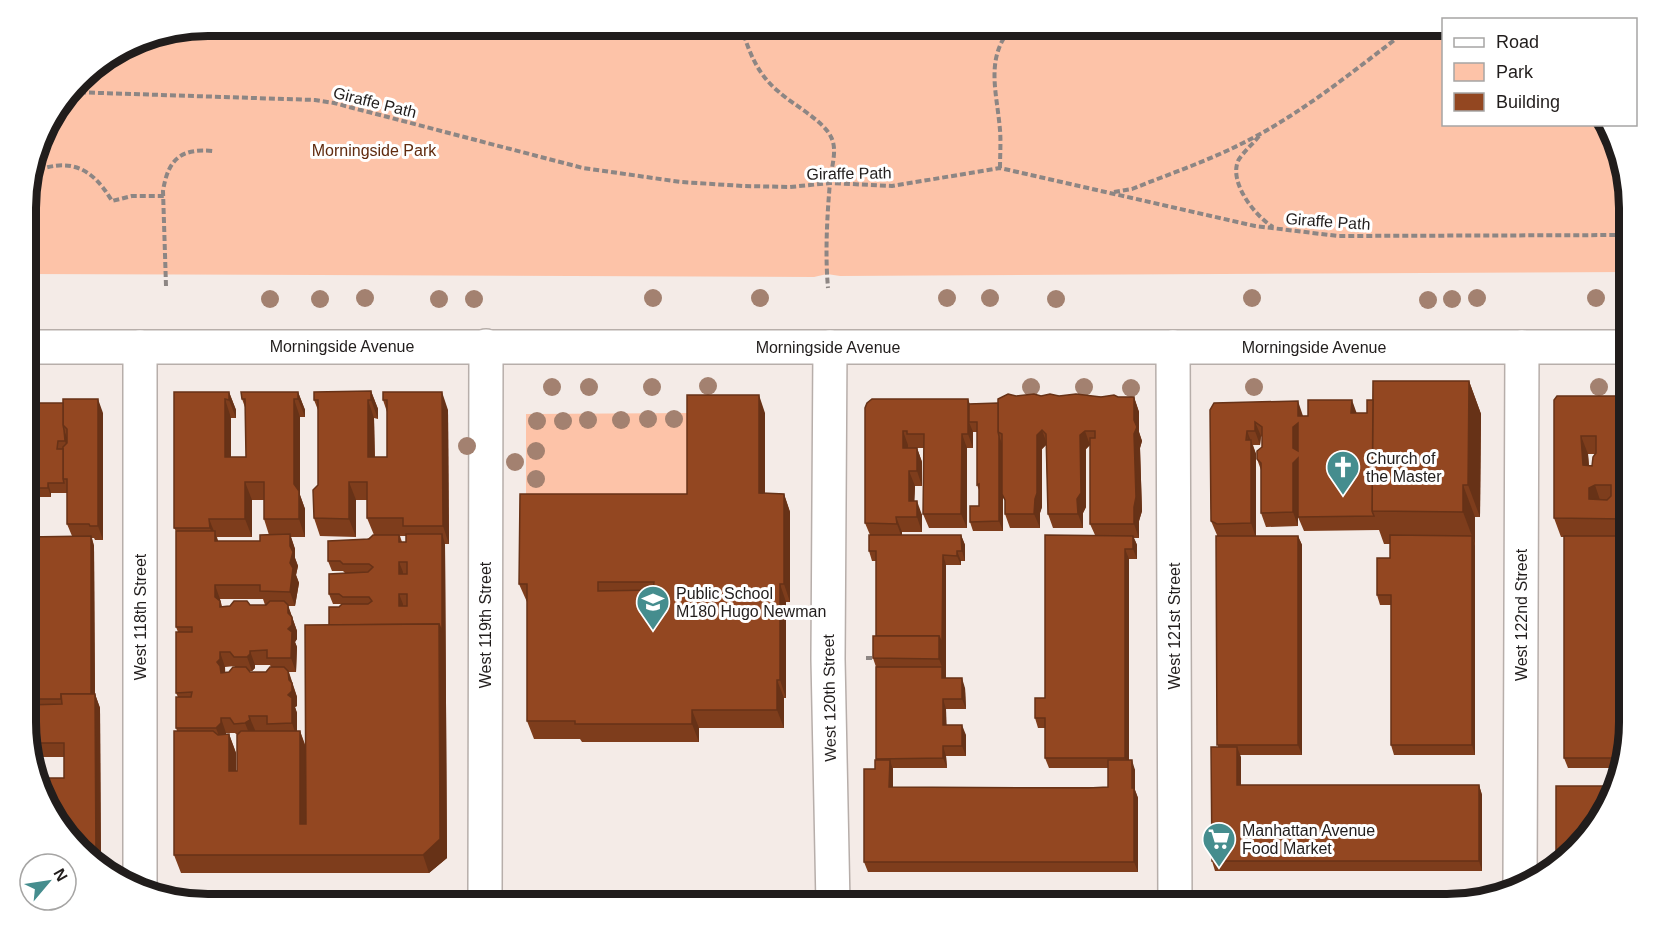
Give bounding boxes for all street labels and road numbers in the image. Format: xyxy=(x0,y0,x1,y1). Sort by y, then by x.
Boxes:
street label: Giraffe Path xyxy=(332,84,418,121)
street label: Giraffe Path xyxy=(806,164,892,183)
street label: Giraffe Path xyxy=(1285,210,1371,233)
street label: Morningside Avenue xyxy=(270,338,414,355)
street label: Morningside Avenue xyxy=(756,339,900,356)
street label: Morningside Avenue xyxy=(1242,339,1386,356)
street label: West 122nd Street xyxy=(1513,548,1530,681)
street label: West 118th Street xyxy=(132,553,149,680)
street label: West 119th Street xyxy=(477,561,494,688)
street label: West 121st Street xyxy=(1166,562,1183,689)
street label: West 120th Street xyxy=(820,633,839,762)

